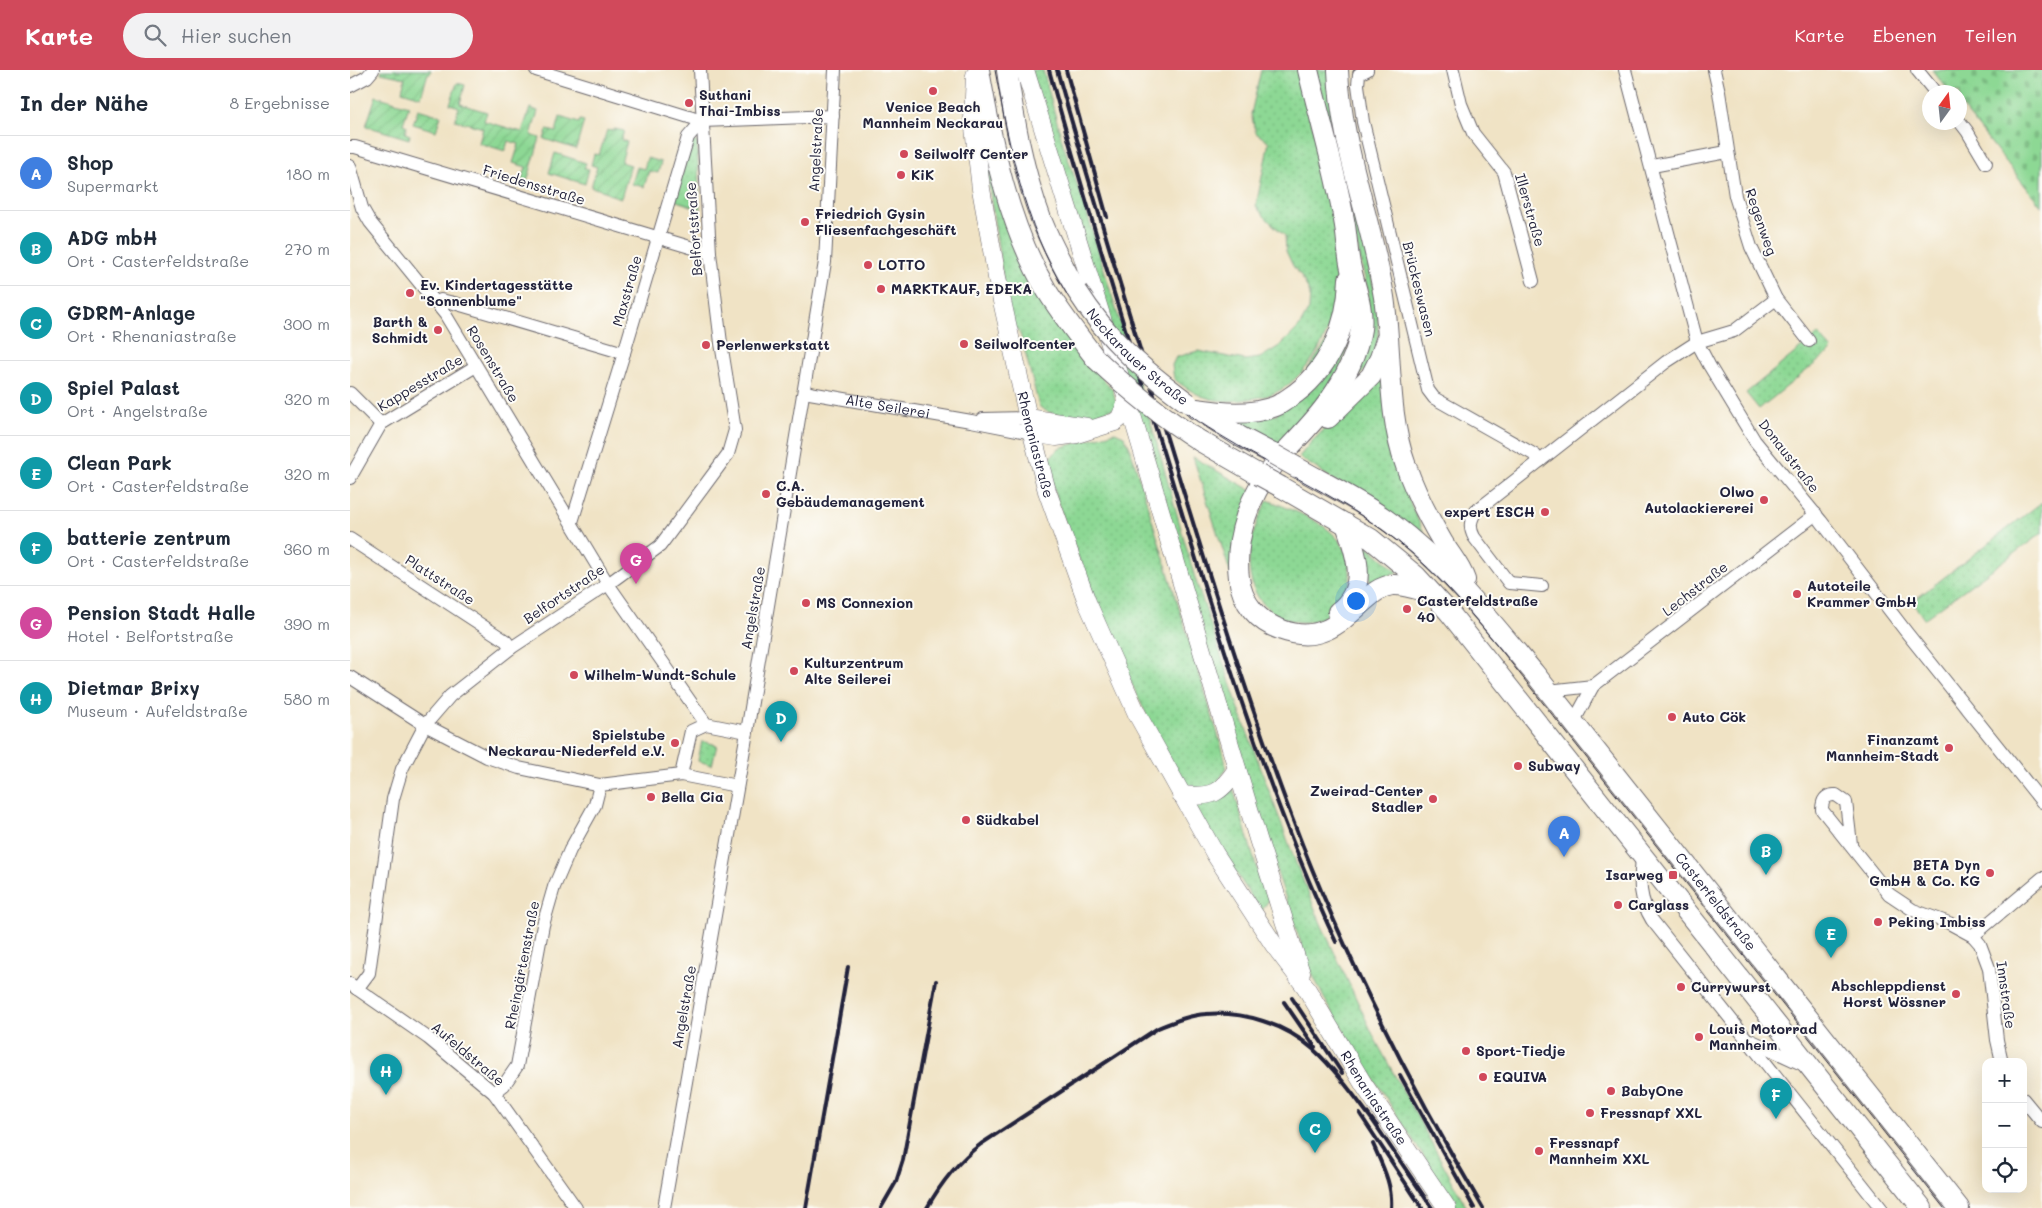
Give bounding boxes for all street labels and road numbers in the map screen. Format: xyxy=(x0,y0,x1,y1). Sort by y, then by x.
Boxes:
street label: Angelstraße xyxy=(804,108,827,192)
street label: Friedensstraße xyxy=(481,160,588,209)
street label: Illerstraße xyxy=(1511,171,1550,249)
street label: Belfortstraße xyxy=(681,181,706,277)
street label: Regenweg xyxy=(1741,186,1782,258)
street label: Brückeswasen xyxy=(1398,239,1440,338)
street label: Maxstraße xyxy=(607,253,646,329)
street label: Neckarauer Straße xyxy=(1083,304,1193,409)
street label: Rosenstraße xyxy=(463,322,524,406)
street label: Kappesstraße xyxy=(374,350,466,415)
street label: Alte Seilerei xyxy=(844,389,932,423)
street label: Rhenaniastraße xyxy=(1013,390,1059,500)
street label: Donaustraße xyxy=(1755,415,1824,496)
street label: Plattstraße xyxy=(402,550,479,609)
street label: Lechstraße xyxy=(1658,557,1731,620)
street label: Belfortstraße xyxy=(519,559,608,628)
street label: Angelstraße xyxy=(736,565,769,651)
street label: Casterfeldstraße xyxy=(1671,848,1761,954)
street label: Rheingärtenstraße xyxy=(500,899,543,1031)
street label: Innstraße xyxy=(1992,960,2021,1030)
street label: Angelstraße xyxy=(667,964,700,1050)
street label: Aufeldstraße xyxy=(428,1017,509,1090)
street label: Rhenaniastraße xyxy=(1337,1047,1412,1149)

